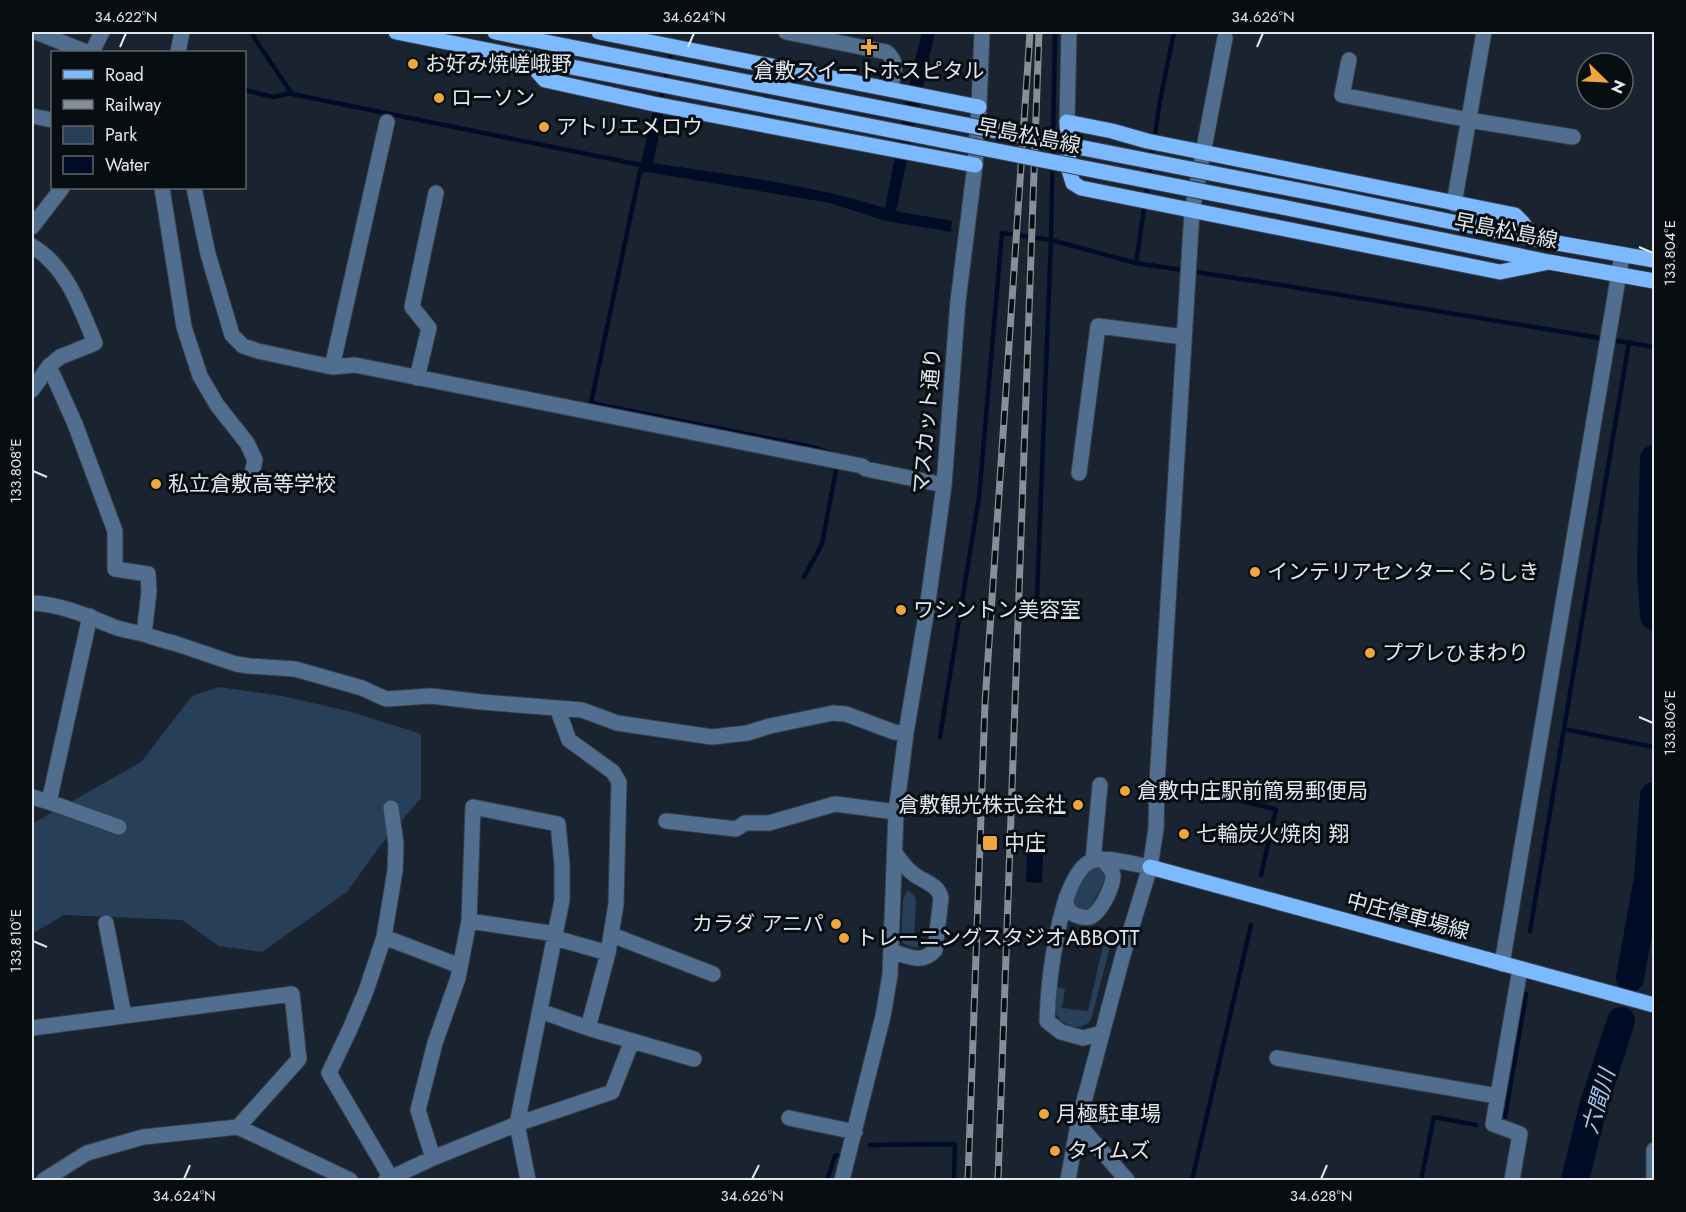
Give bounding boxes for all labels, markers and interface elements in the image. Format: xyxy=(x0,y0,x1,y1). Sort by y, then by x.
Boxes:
text: 34.622°N xyxy=(95,6,157,28)
text: 34.624°N xyxy=(662,6,726,28)
text: 34.626°N xyxy=(1231,6,1295,28)
marker: 倉敷スイートホスピタル xyxy=(860,38,878,56)
place label: お好み焼嵯峨野 xyxy=(425,49,572,79)
legend xyxy=(51,51,246,189)
north arrow xyxy=(1575,51,1635,111)
place label: 倉敷スイートホスピタル xyxy=(754,56,985,86)
marker: お好み焼嵯峨野 xyxy=(406,57,420,71)
text: Road xyxy=(105,62,144,88)
text: N xyxy=(1605,76,1631,97)
place label: ローソン xyxy=(451,83,535,113)
marker: ローソン xyxy=(432,91,446,105)
text: Railway xyxy=(105,92,161,118)
street label: 早島松島線 xyxy=(975,111,1083,161)
place label: アトリエメロウ xyxy=(556,112,703,142)
marker: アトリエメロウ xyxy=(537,120,551,134)
text: Park xyxy=(105,122,137,148)
text: Water xyxy=(105,152,150,178)
street label: 早島松島線 xyxy=(1452,206,1560,256)
text: 133.804°E xyxy=(1659,220,1681,286)
street label: マスカット通り xyxy=(906,346,948,496)
text: 133.808°E xyxy=(5,438,27,504)
place label: 私立倉敷高等学校 xyxy=(168,469,336,499)
marker: 私立倉敷高等学校 xyxy=(149,477,163,491)
place label: インテリアセンターくらしき xyxy=(1267,557,1540,587)
marker: インテリアセンターくらしき xyxy=(1248,565,1262,579)
place label: ワシントン美容室 xyxy=(913,595,1081,625)
marker: ワシントン美容室 xyxy=(894,603,908,617)
place label: ププレひまわり xyxy=(1382,638,1529,668)
marker: ププレひまわり xyxy=(1363,646,1377,660)
text: 133.806°E xyxy=(1659,690,1681,756)
place label: 倉敷中庄駅前簡易郵便局 xyxy=(1137,776,1368,806)
marker: 倉敷中庄駅前簡易郵便局 xyxy=(1118,784,1132,798)
place label: 倉敷観光株式会社 xyxy=(898,790,1066,820)
marker: 倉敷観光株式会社 xyxy=(1071,798,1085,812)
place label: 七輪炭火焼肉 翔 xyxy=(1196,819,1349,849)
marker: 七輪炭火焼肉 翔 xyxy=(1177,827,1191,841)
place label: 中庄 xyxy=(1004,828,1046,858)
marker: 中庄 xyxy=(981,834,999,852)
street label: 中庄停車場線 xyxy=(1343,885,1473,947)
text: 133.810°E xyxy=(5,909,27,973)
place label: カラダ アニパ xyxy=(692,909,824,939)
marker: カラダ アニパ xyxy=(829,917,843,931)
place label: トレーニングスタジオABBOTT xyxy=(856,923,1140,953)
marker: トレーニングスタジオABBOTT xyxy=(837,931,851,945)
water label: 六間川 xyxy=(1574,1063,1623,1137)
place label: 月極駐車場 xyxy=(1056,1099,1161,1129)
marker: 月極駐車場 xyxy=(1037,1107,1051,1121)
place label: タイムズ xyxy=(1067,1136,1151,1166)
marker: タイムズ xyxy=(1048,1144,1062,1158)
text: 34.624°N xyxy=(152,1185,216,1207)
text: 34.626°N xyxy=(720,1185,784,1207)
text: 34.628°N xyxy=(1290,1185,1352,1207)

